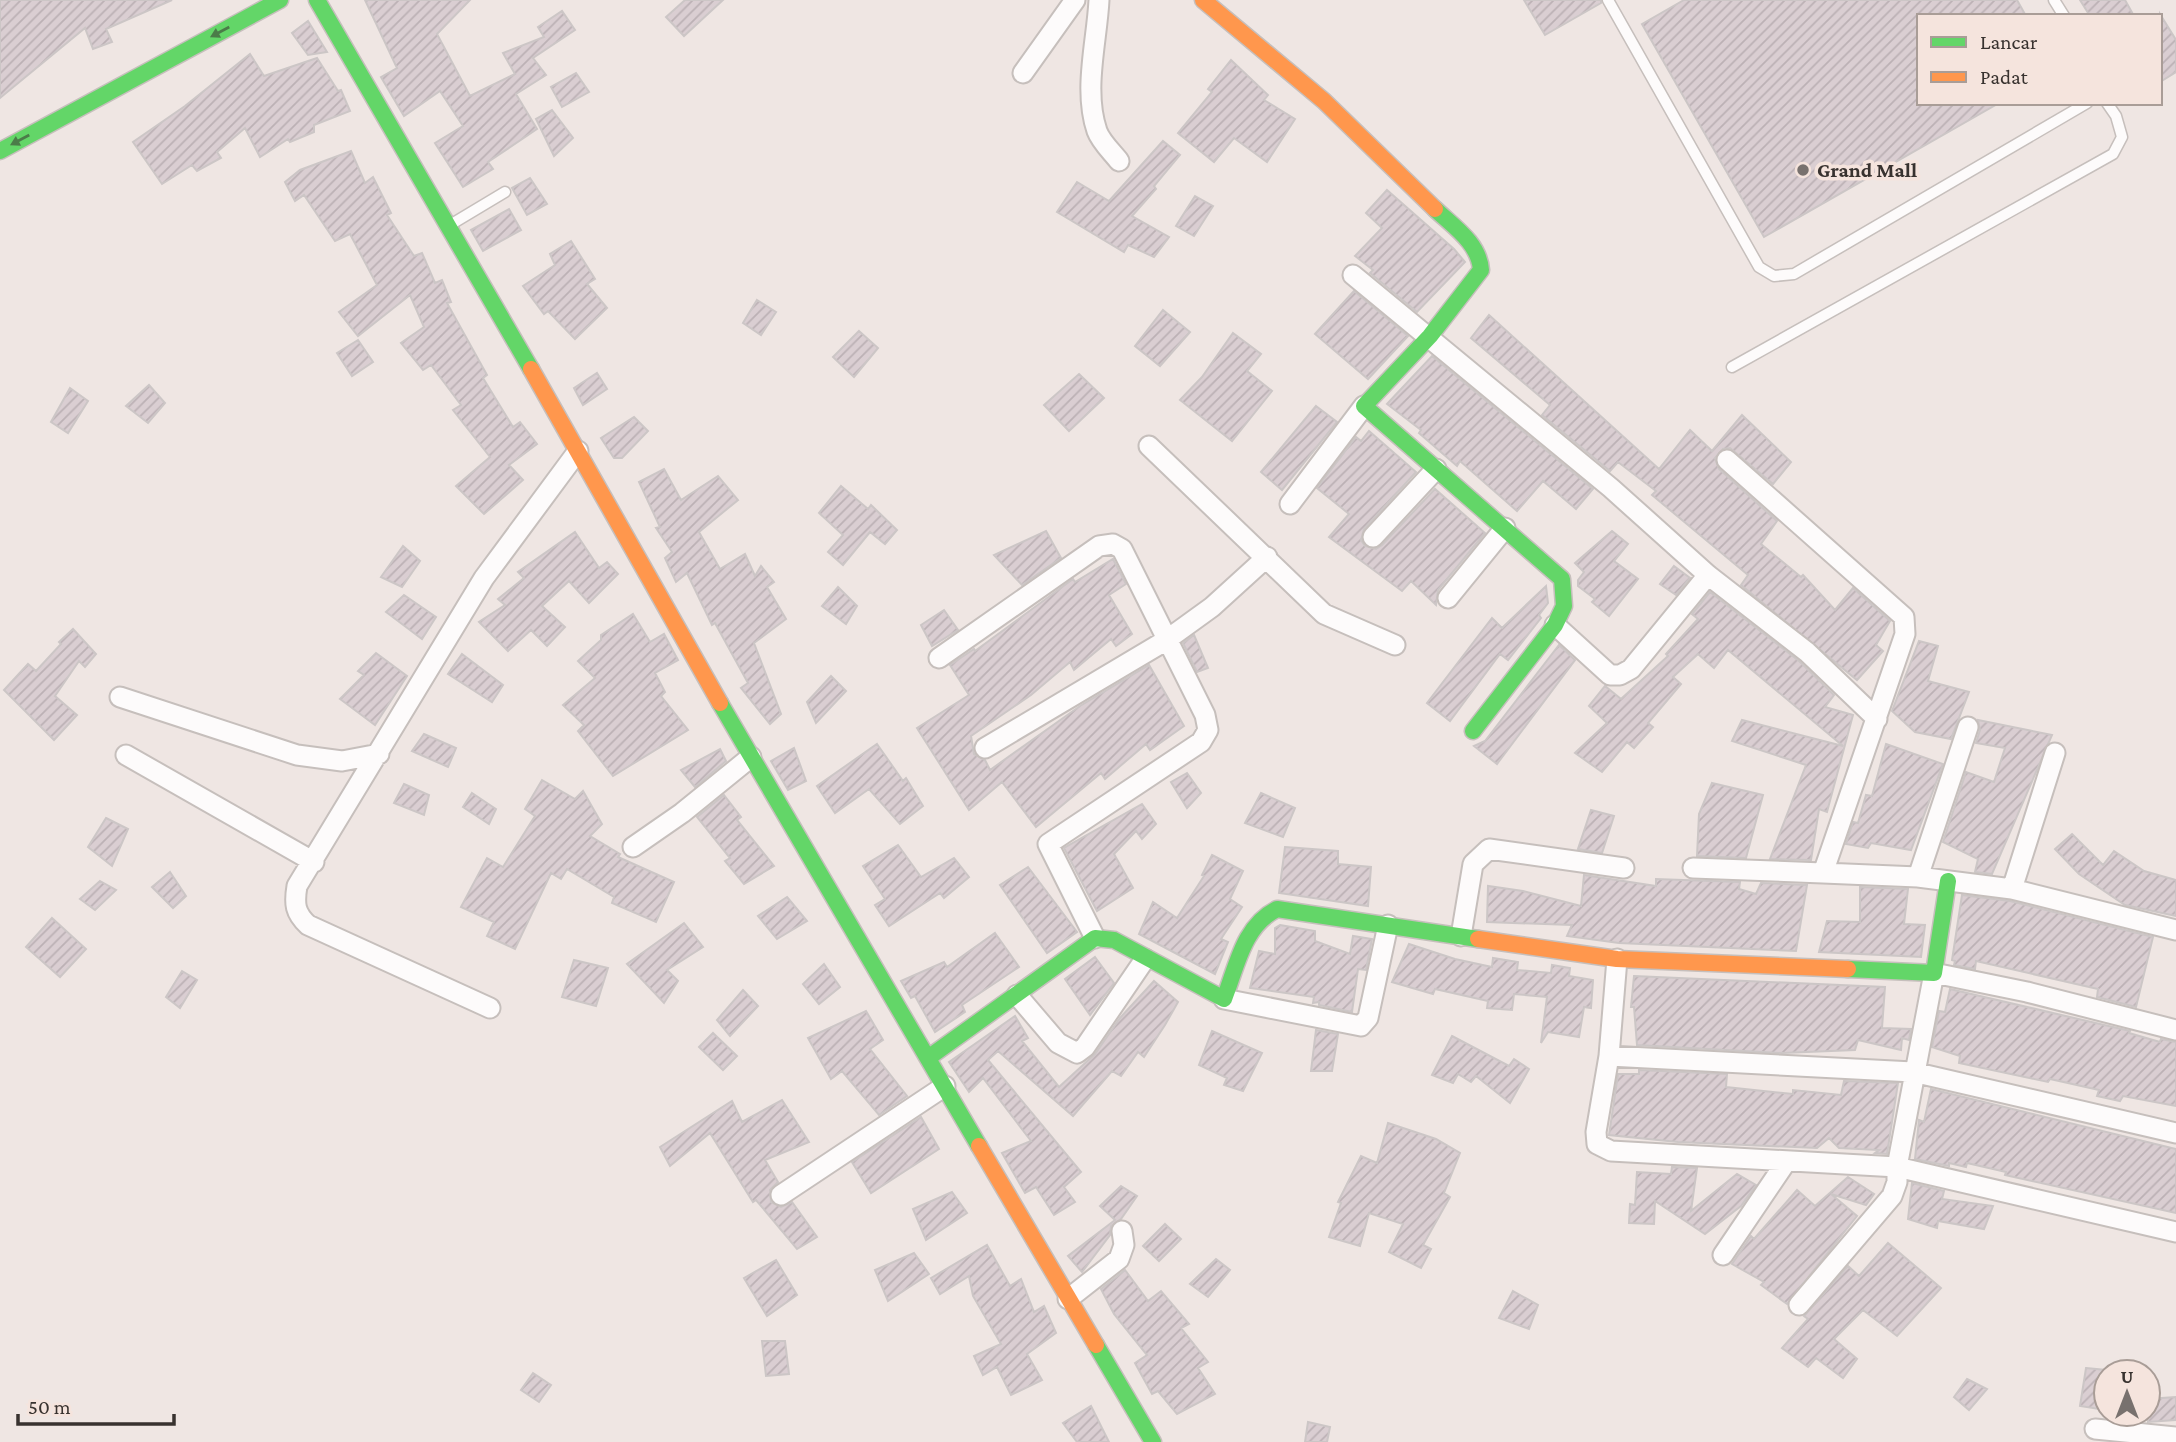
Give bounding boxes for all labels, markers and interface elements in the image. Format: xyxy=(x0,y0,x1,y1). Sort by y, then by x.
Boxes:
legend xyxy=(1917,14,2162,105)
one-way arrow xyxy=(210,27,230,38)
text: Lancar xyxy=(1980,30,2038,54)
text: Padat xyxy=(1980,65,2029,89)
one-way arrow xyxy=(10,134,29,146)
place label: Grand Mall xyxy=(1817,158,1917,182)
marker: Grand Mall xyxy=(1795,162,1811,178)
north arrow xyxy=(2092,1358,2162,1428)
text: U xyxy=(2120,1366,2134,1387)
scale bar xyxy=(18,1382,173,1426)
text: 50 m xyxy=(28,1395,71,1419)

